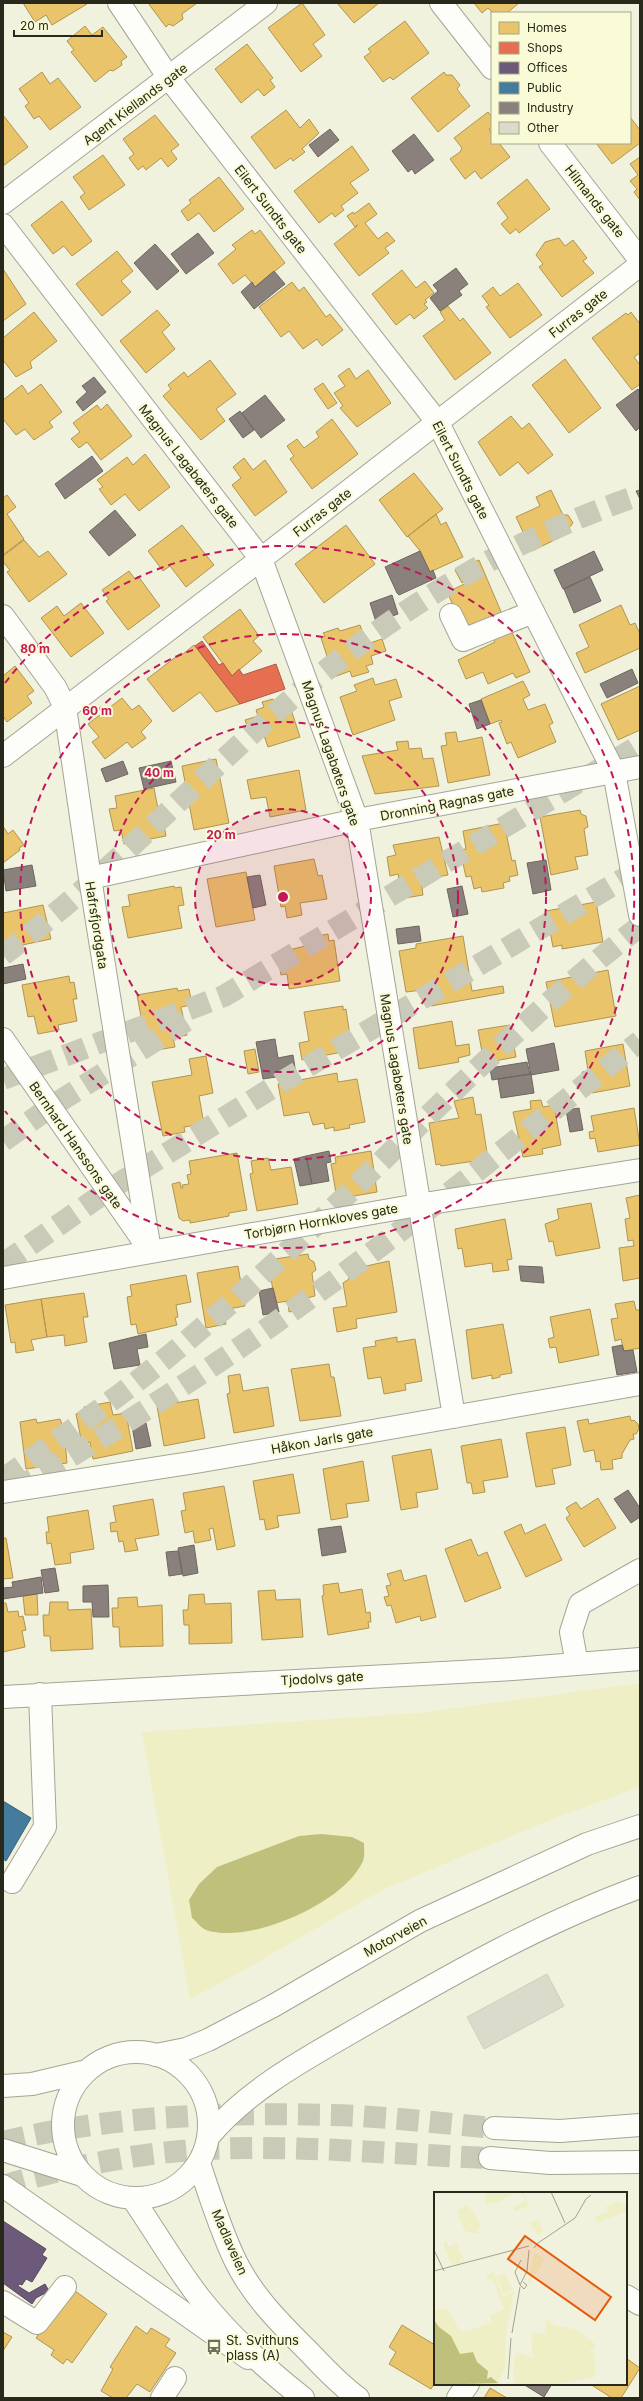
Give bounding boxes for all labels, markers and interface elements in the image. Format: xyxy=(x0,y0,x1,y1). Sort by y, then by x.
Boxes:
scale bar xyxy=(14,12,102,38)
legend xyxy=(491,12,631,144)
text: 20 m xyxy=(20,18,49,33)
text: Homes xyxy=(527,20,567,35)
text: Shops xyxy=(527,40,563,55)
street label: Agent Kiellands gate xyxy=(80,60,190,148)
text: Offices xyxy=(527,60,568,75)
text: Public xyxy=(527,80,562,95)
text: Industry xyxy=(527,100,574,115)
text: Other xyxy=(527,120,559,135)
street label: Eilert Sundts gate xyxy=(231,161,311,257)
street label: Hilmands gate xyxy=(562,161,628,241)
street label: Furras gate xyxy=(546,285,610,341)
street label: Magnus Lagabøters gate xyxy=(136,401,242,531)
street label: Eilert Sundts gate xyxy=(429,418,493,522)
street label: Furras gate xyxy=(290,484,354,540)
text: 80 m xyxy=(20,641,50,656)
street label: Magnus Lagabøters gate xyxy=(299,678,363,828)
text: 60 m xyxy=(82,703,112,718)
text: 40 m xyxy=(144,765,174,780)
street label: Dronning Ragnas gate xyxy=(379,782,515,824)
text: 20 m xyxy=(206,827,236,842)
street label: Hafrsfjordgata xyxy=(82,880,112,970)
centre of rings xyxy=(276,890,290,904)
street label: Magnus Lagabøters gate xyxy=(377,992,417,1146)
street label: Bernhard Hanssons gate xyxy=(26,1078,126,1212)
street label: Torbjørn Hornkloves gate xyxy=(243,1200,399,1242)
street label: Håkon Jarls gate xyxy=(270,1423,374,1457)
street label: Tjodolvs gate xyxy=(280,1668,364,1688)
street label: Motorveien xyxy=(361,1912,429,1960)
inset map xyxy=(434,2192,627,2385)
street label: Madlaveien xyxy=(208,2207,252,2277)
place label: St. Svithuns plass (A) xyxy=(226,2332,299,2363)
bus stop icon: St. Svithuns plass (A) xyxy=(205,2338,223,2356)

